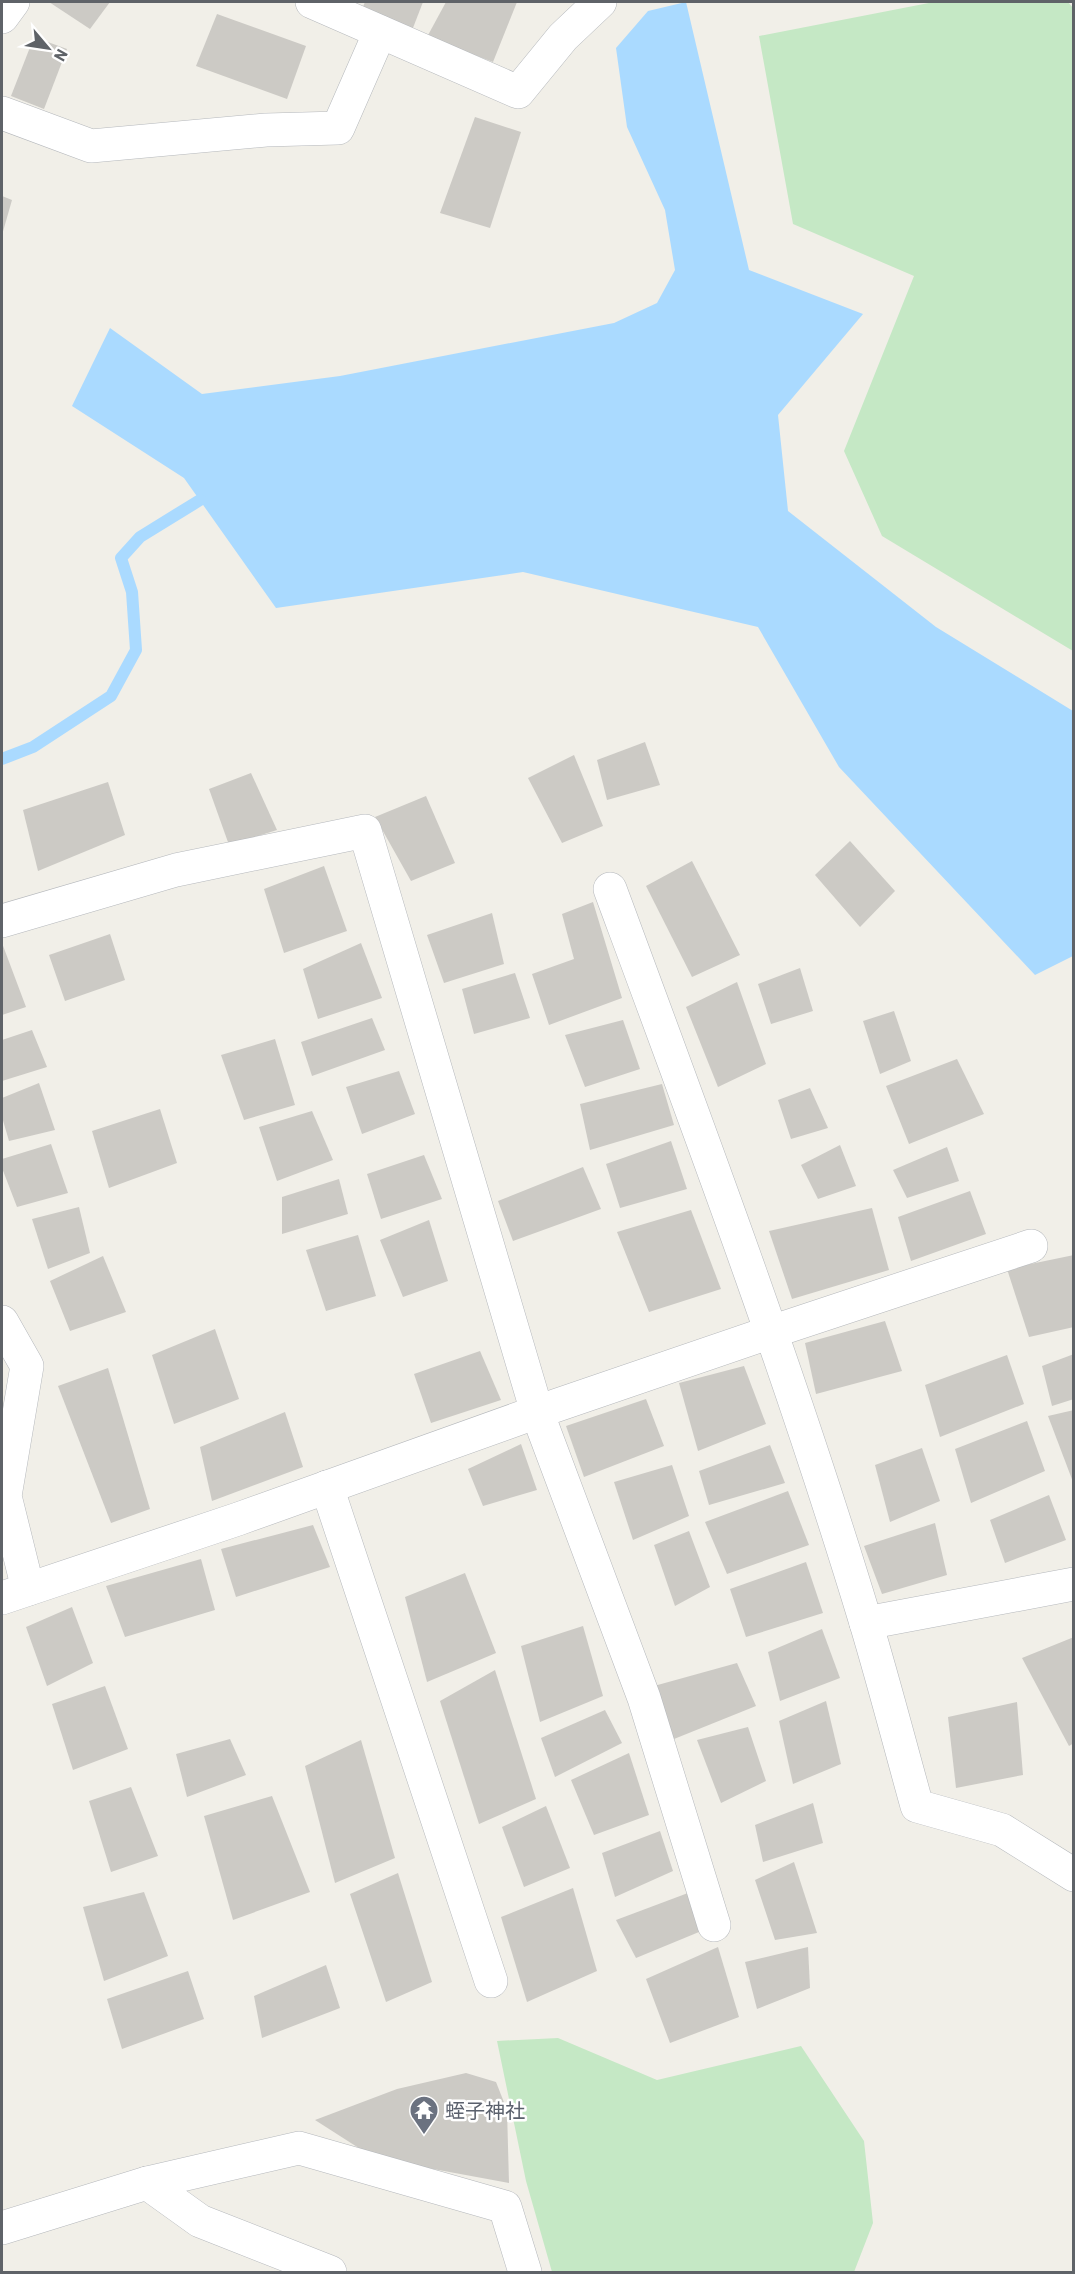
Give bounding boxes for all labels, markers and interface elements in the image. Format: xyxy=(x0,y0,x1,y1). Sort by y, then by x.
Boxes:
north arrow xyxy=(18,18,78,78)
text: N xyxy=(51,46,72,65)
temple icon: 蛭子神社 xyxy=(408,2094,440,2136)
place label: 蛭子神社 xyxy=(445,2098,525,2122)

